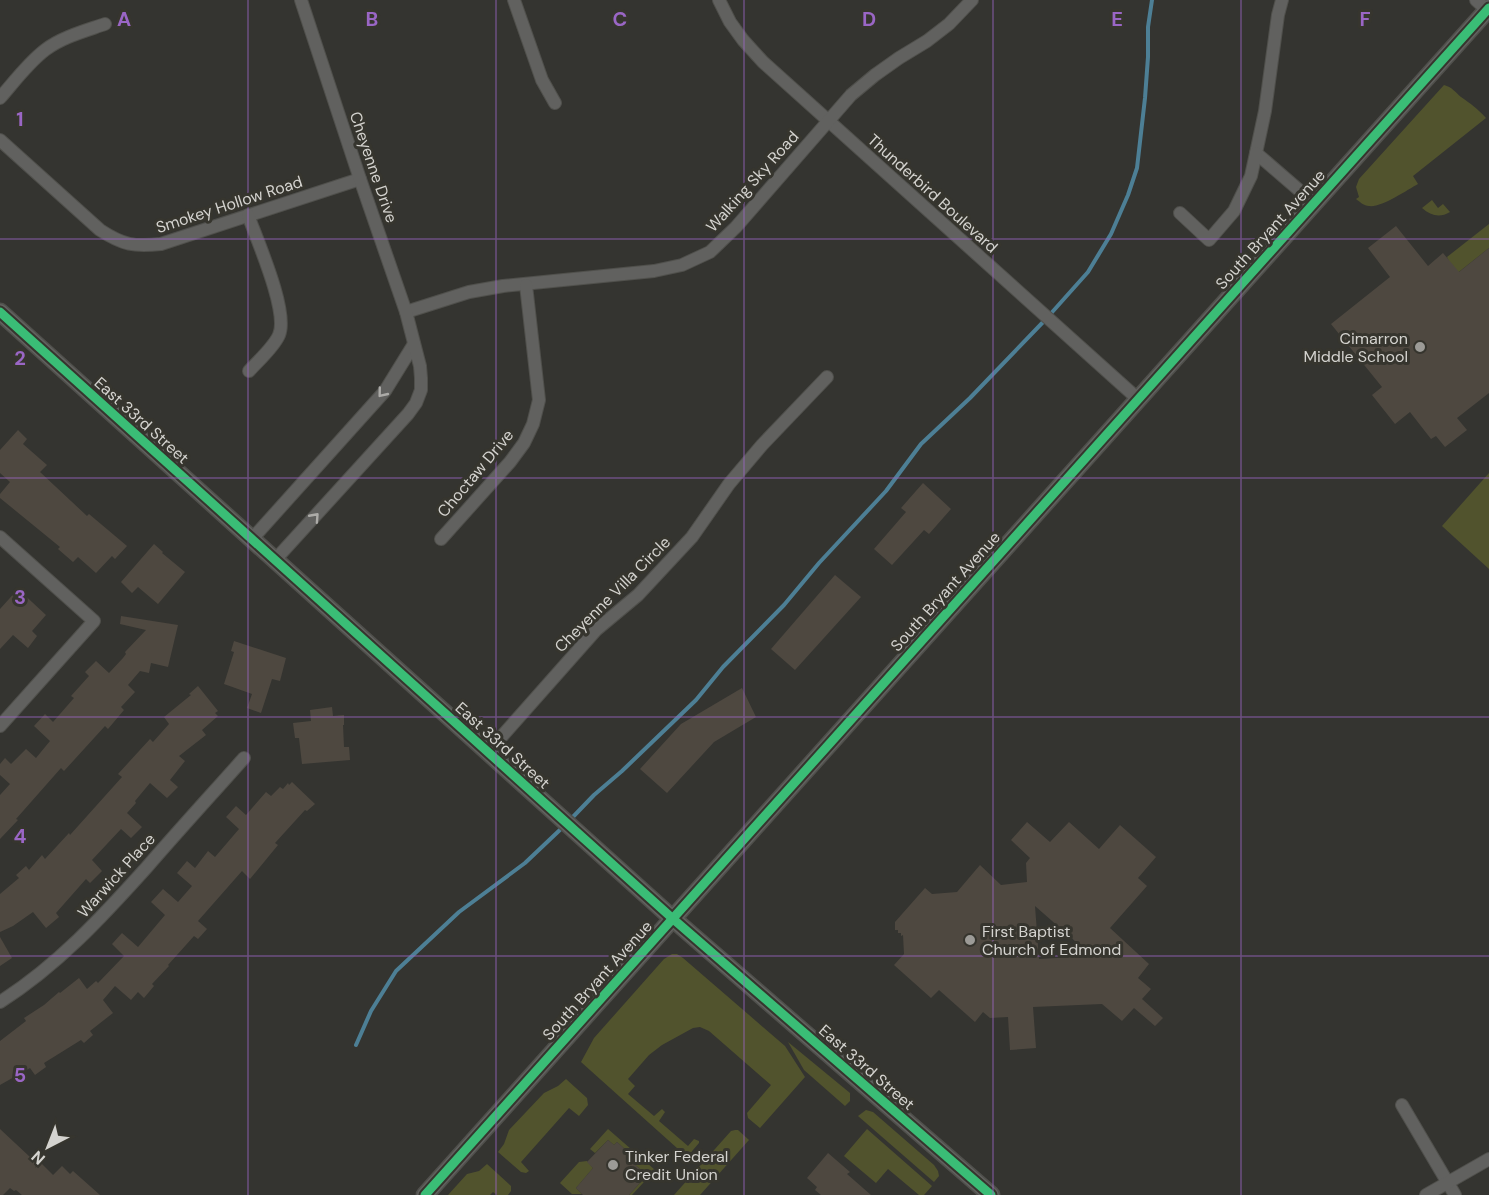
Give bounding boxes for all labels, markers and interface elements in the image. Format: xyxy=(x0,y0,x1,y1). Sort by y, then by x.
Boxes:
text: A xyxy=(117,6,131,32)
text: B xyxy=(366,6,378,32)
text: C xyxy=(613,6,627,32)
text: D xyxy=(862,6,876,32)
text: E xyxy=(1111,6,1123,32)
text: F xyxy=(1359,6,1371,32)
text: 1 xyxy=(16,106,24,132)
street label: Cheyenne Drive xyxy=(345,109,402,226)
street label: Walking Sky Road xyxy=(701,126,803,236)
street label: Thunderbird Boulevard xyxy=(863,129,1002,258)
street label: South Bryant Avenue xyxy=(1211,165,1330,294)
street label: Smokey Hollow Road xyxy=(153,171,305,238)
place label: Cimarron Middle School xyxy=(1304,328,1408,367)
marker: Cimarron Middle School xyxy=(1413,340,1427,354)
text: 2 xyxy=(14,345,26,371)
street label: East 33rd Street xyxy=(90,372,193,468)
one-way arrow xyxy=(378,386,389,397)
street label: Choctaw Drive xyxy=(433,425,518,522)
one-way arrow xyxy=(308,513,319,524)
street label: South Bryant Avenue xyxy=(886,527,1005,656)
street label: Cheyenne Villa Circle xyxy=(550,532,675,657)
text: 3 xyxy=(14,584,26,610)
street label: East 33rd Street xyxy=(451,697,554,793)
text: 4 xyxy=(14,823,27,849)
street label: Warwick Place xyxy=(73,829,160,922)
street label: South Bryant Avenue xyxy=(538,916,657,1045)
place label: First Baptist Church of Edmond xyxy=(982,921,1121,960)
marker: First Baptist Church of Edmond xyxy=(963,933,977,947)
street label: East 33rd Street xyxy=(814,1020,919,1115)
text: 5 xyxy=(14,1062,26,1088)
north arrow xyxy=(18,1117,78,1177)
text: N xyxy=(27,1146,50,1169)
place label: Tinker Federal Credit Union xyxy=(625,1146,728,1185)
marker: Tinker Federal Credit Union xyxy=(606,1158,620,1172)

